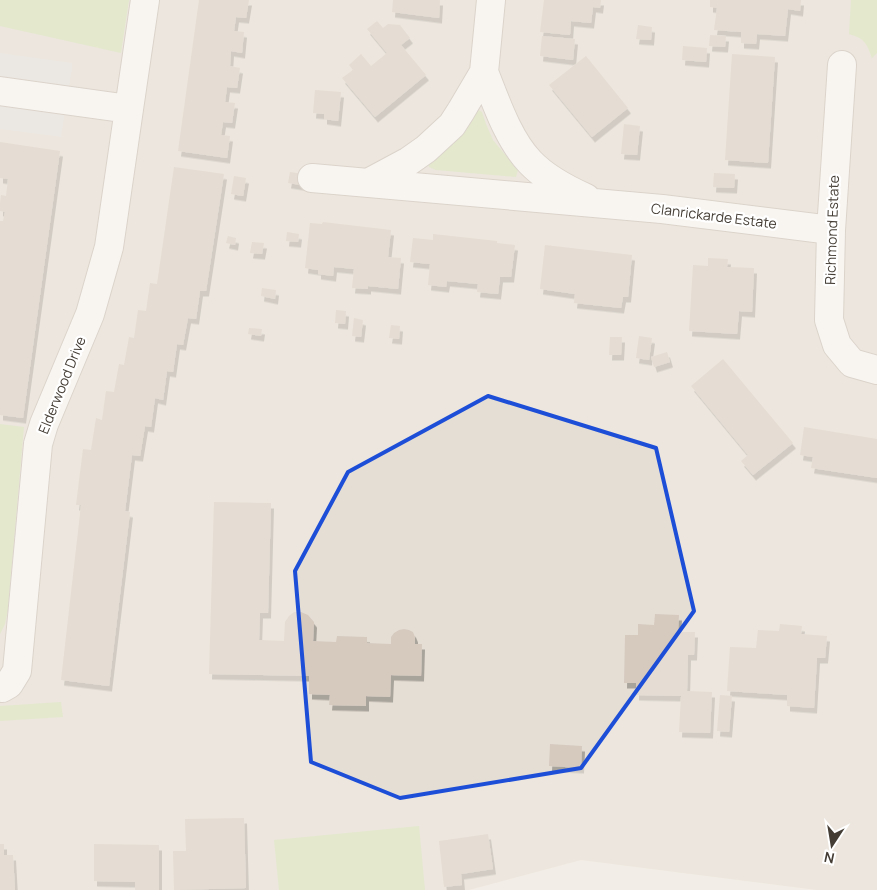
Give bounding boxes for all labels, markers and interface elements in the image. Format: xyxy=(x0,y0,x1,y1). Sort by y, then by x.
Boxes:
street label: Richmond Estate xyxy=(820,175,843,285)
street label: Clanrickarde Estate xyxy=(650,198,778,233)
street label: Elderwood Drive xyxy=(33,333,90,436)
north arrow xyxy=(807,820,857,870)
text: N xyxy=(822,848,836,869)

